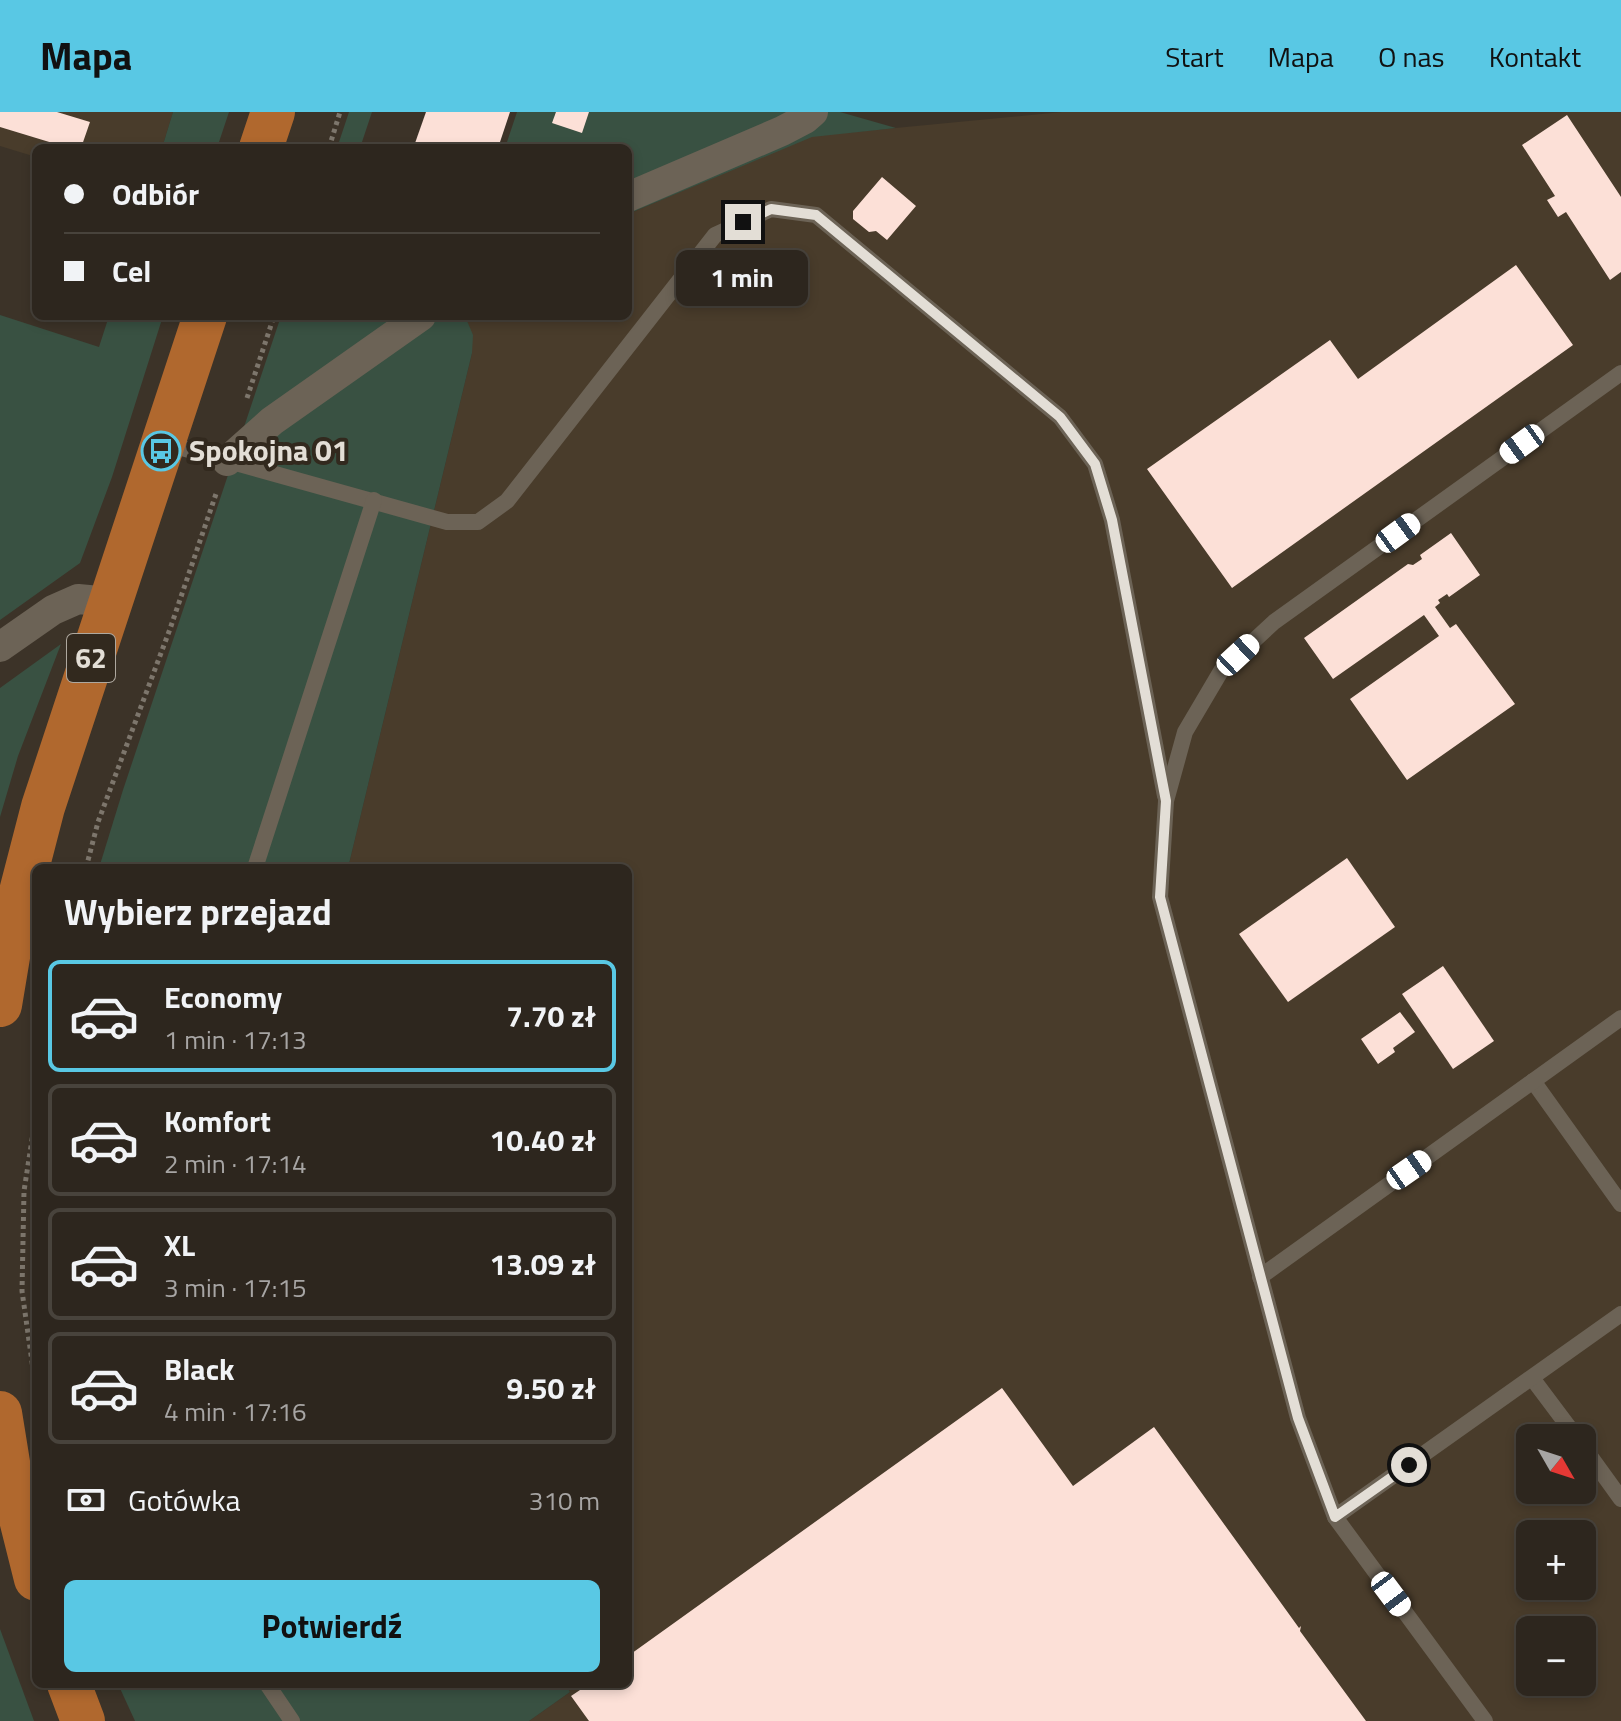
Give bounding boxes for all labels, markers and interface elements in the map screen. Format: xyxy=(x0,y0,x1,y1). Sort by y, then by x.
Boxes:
text: Mapa xyxy=(40,27,132,85)
text: Start xyxy=(1165,35,1224,78)
text: Mapa xyxy=(1268,35,1334,78)
text: O nas xyxy=(1378,35,1445,78)
text: Kontakt xyxy=(1489,35,1581,78)
text: Odbiór xyxy=(112,171,199,217)
route end xyxy=(725,204,761,240)
text: Cel xyxy=(112,248,151,294)
callout: 1 min xyxy=(677,250,809,306)
text: 1 min xyxy=(710,258,774,297)
car xyxy=(1496,420,1548,468)
place label: Spokojna 01 xyxy=(189,427,349,473)
bus stop icon: Spokojna 01 xyxy=(140,430,182,472)
car xyxy=(1372,509,1424,557)
car xyxy=(1212,630,1264,680)
road number: 62 xyxy=(67,634,115,682)
text: Wybierz przejazd xyxy=(64,884,332,939)
text: Economy xyxy=(164,974,282,1020)
icon: car xyxy=(68,980,140,1052)
text: 7.70 zł xyxy=(506,993,596,1039)
text: 1 min · 17:13 xyxy=(164,1020,307,1059)
text: Komfort xyxy=(164,1098,271,1144)
icon: car xyxy=(68,1104,140,1176)
text: 10.40 zł xyxy=(489,1117,596,1163)
text: 2 min · 17:14 xyxy=(164,1144,307,1183)
car xyxy=(1382,1146,1436,1194)
text: XL xyxy=(164,1222,195,1268)
icon: car xyxy=(68,1228,140,1300)
text: 13.09 zł xyxy=(489,1241,596,1287)
text: 3 min · 17:15 xyxy=(164,1268,307,1307)
text: Black xyxy=(164,1346,235,1392)
icon: car xyxy=(68,1352,140,1424)
text: 9.50 zł xyxy=(506,1365,596,1411)
text: 4 min · 17:16 xyxy=(164,1392,307,1431)
north arrow xyxy=(1516,1424,1596,1504)
map controls xyxy=(1516,1424,1596,1696)
route start xyxy=(1391,1447,1427,1483)
text: Gotówka xyxy=(128,1477,241,1523)
icon: cash xyxy=(64,1478,108,1522)
text: 310 m xyxy=(529,1481,600,1520)
button: + xyxy=(1516,1520,1596,1600)
car xyxy=(1367,1568,1415,1620)
button: Potwierdź xyxy=(64,1580,600,1672)
button: − xyxy=(1516,1616,1596,1696)

